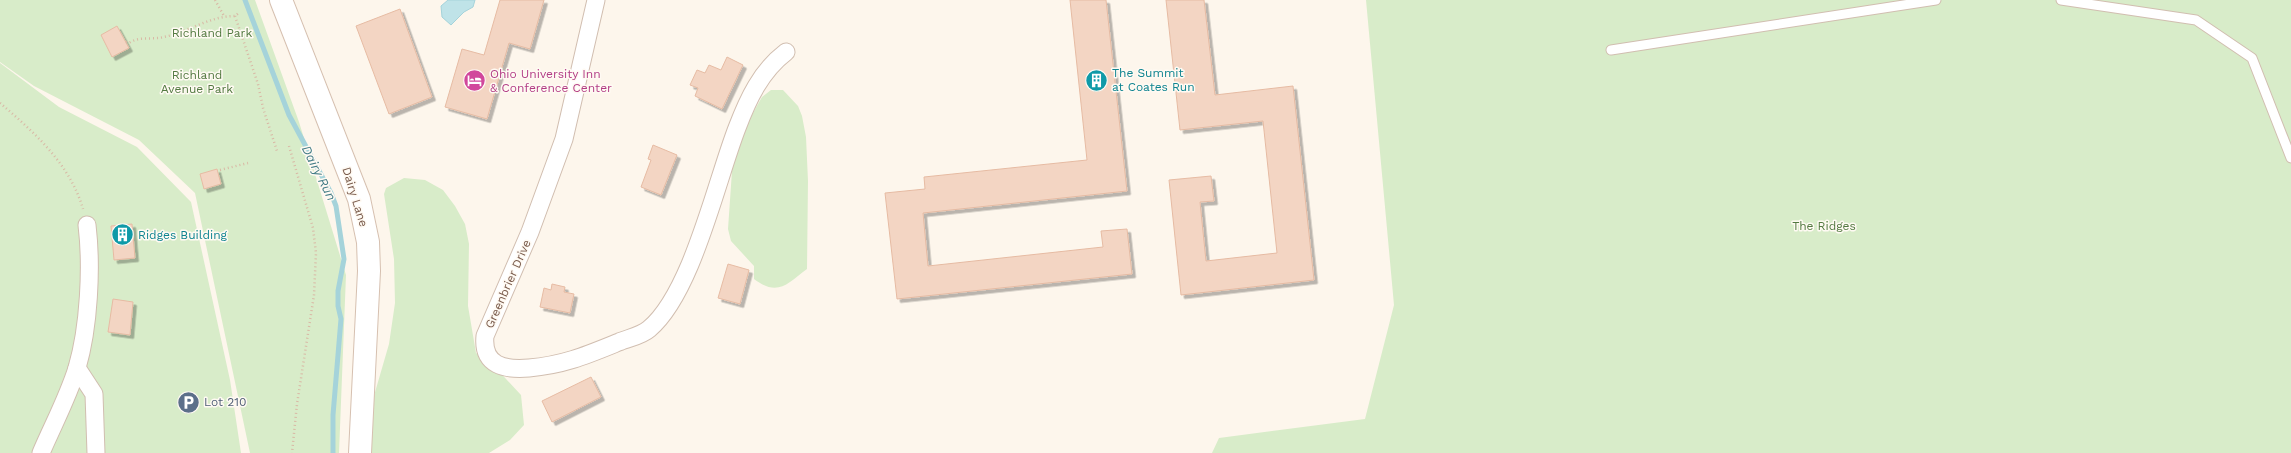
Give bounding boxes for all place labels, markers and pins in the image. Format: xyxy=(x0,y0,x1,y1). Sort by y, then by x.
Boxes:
place label: The Summit at Coates Run xyxy=(1112,66,1195,94)
place label: Ohio University Inn & Conference Center xyxy=(490,67,612,95)
building icon: The Summit at Coates Run xyxy=(1084,67,1110,93)
hotel icon: Ohio University Inn & Conference Center xyxy=(462,68,488,94)
building icon: Ridges Building xyxy=(110,222,136,248)
place label: Ridges Building xyxy=(138,228,228,242)
parking icon: Lot 210 xyxy=(176,389,202,415)
place label: Lot 210 xyxy=(204,395,246,409)

